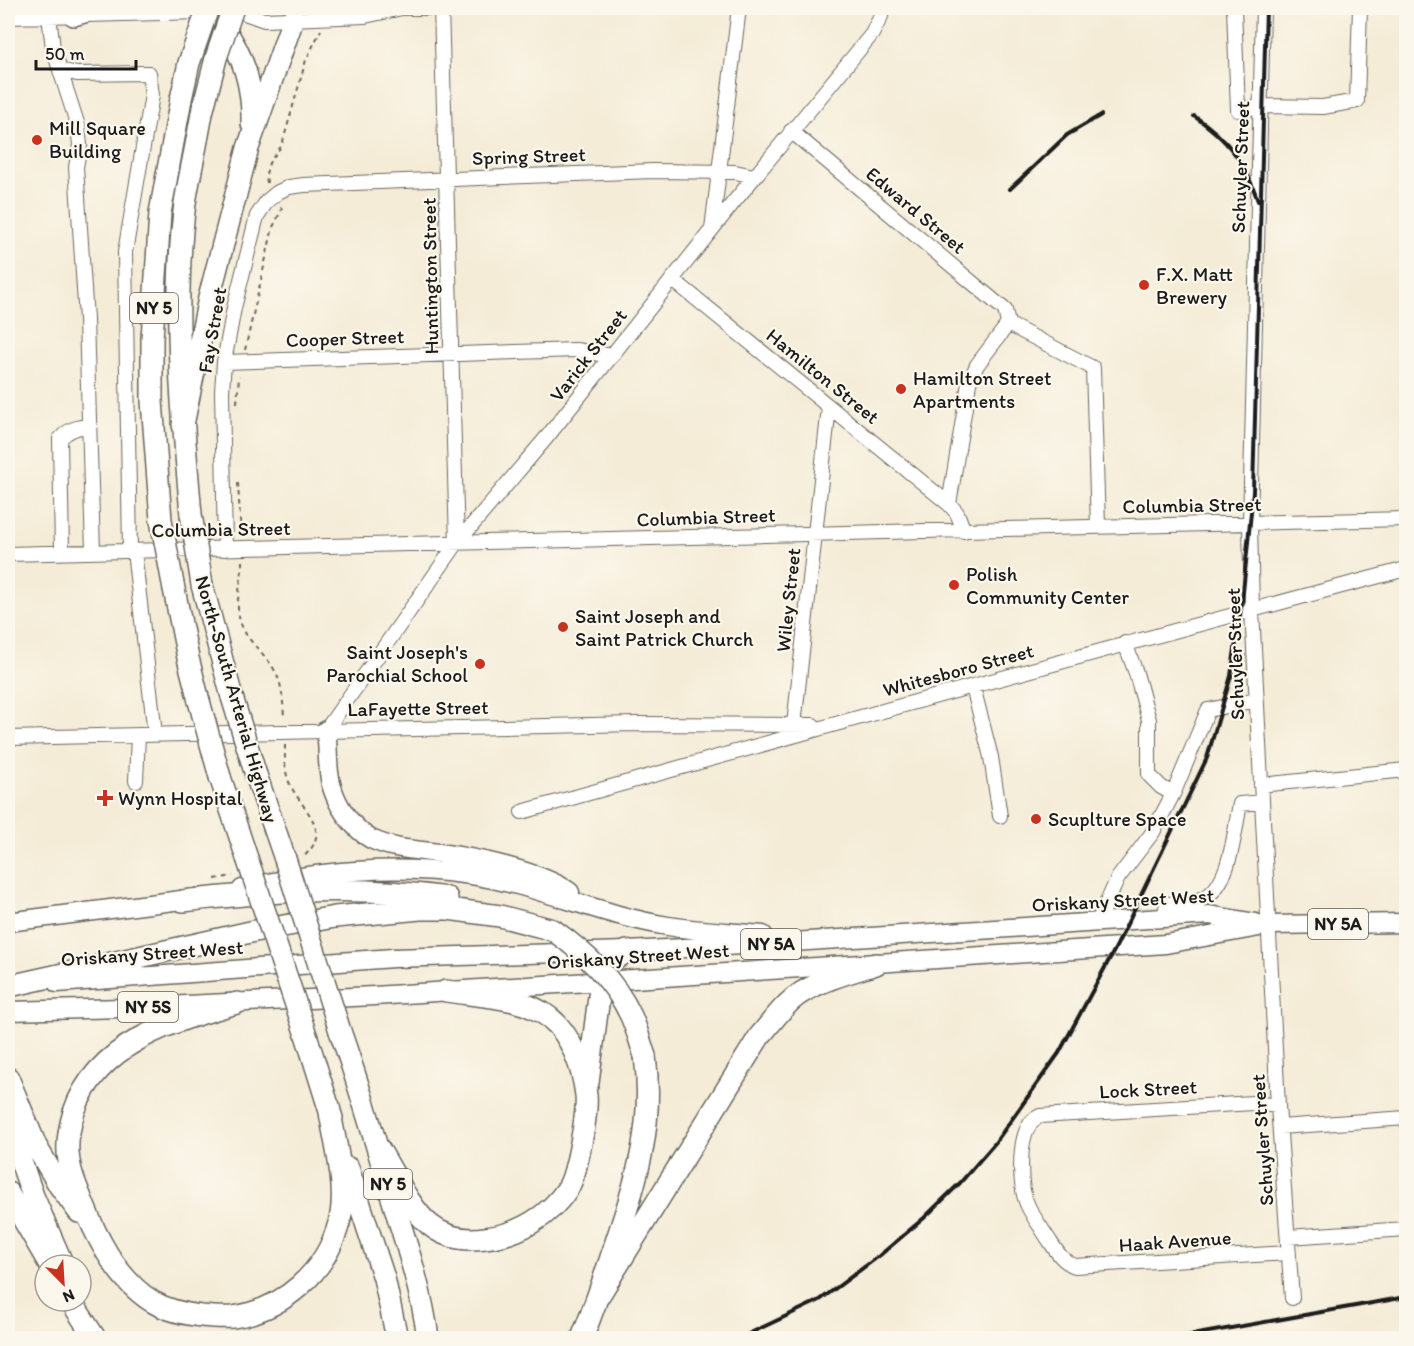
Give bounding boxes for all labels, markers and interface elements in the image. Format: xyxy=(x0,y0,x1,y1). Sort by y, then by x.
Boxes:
scale bar xyxy=(36,33,136,71)
text: 50 m xyxy=(45,43,85,65)
street label: Schuyler Street xyxy=(1226,100,1254,233)
place label: Mill Square Building xyxy=(49,116,146,163)
marker: Mill Square Building xyxy=(30,133,44,147)
street label: Spring Street xyxy=(472,142,586,170)
street label: Edward Street xyxy=(861,161,971,259)
street label: Huntington Street xyxy=(417,197,443,355)
place label: F.X. Matt Brewery xyxy=(1156,262,1233,309)
marker: F.X. Matt Brewery xyxy=(1137,278,1151,292)
street label: Fay Street xyxy=(193,285,231,375)
road number: NY 5 xyxy=(130,293,178,323)
street label: Varick Street xyxy=(544,304,632,406)
street label: Hamilton Street xyxy=(762,323,884,429)
street label: Cooper Street xyxy=(285,324,405,352)
place label: Hamilton Street Apartments xyxy=(913,366,1052,413)
marker: Hamilton Street Apartments xyxy=(894,382,908,396)
street label: Columbia Street xyxy=(1122,492,1262,518)
street label: Columbia Street xyxy=(636,503,776,531)
street label: Columbia Street xyxy=(151,516,291,542)
street label: Wiley Street xyxy=(771,546,805,653)
place label: Polish Community Center xyxy=(966,562,1130,609)
street label: North-South Arterial Highway xyxy=(190,573,284,826)
marker: Polish Community Center xyxy=(947,578,961,592)
street label: Schuyler Street xyxy=(1221,587,1249,720)
place label: Saint Joseph and Saint Patrick Church xyxy=(575,604,754,651)
marker: Saint Joseph and Saint Patrick Church xyxy=(556,620,570,634)
street label: Whitesboro Street xyxy=(880,638,1037,702)
place label: Saint Joseph's Parochial School xyxy=(326,640,468,687)
marker: Saint Joseph's Parochial School xyxy=(473,657,487,671)
street label: LaFayette Street xyxy=(347,695,489,721)
place label: Wynn Hospital xyxy=(118,786,243,810)
marker: Wynn Hospital xyxy=(96,789,114,807)
place label: Scuplture Space xyxy=(1048,807,1186,831)
marker: Scuplture Space xyxy=(1029,812,1043,826)
street label: Oriskany Street West xyxy=(1031,883,1215,917)
road number: NY 5A xyxy=(1308,909,1368,939)
road number: NY 5A xyxy=(741,929,801,959)
street label: Oriskany Street West xyxy=(60,935,244,971)
street label: Oriskany Street West xyxy=(546,938,730,974)
road number: NY 5S xyxy=(118,992,178,1022)
street label: Schuyler Street xyxy=(1245,1073,1279,1207)
street label: Lock Street xyxy=(1099,1074,1198,1104)
road number: NY 5 xyxy=(364,1169,412,1199)
street label: Haak Avenue xyxy=(1118,1225,1232,1257)
north arrow xyxy=(33,1253,93,1313)
text: N xyxy=(60,1285,78,1307)

